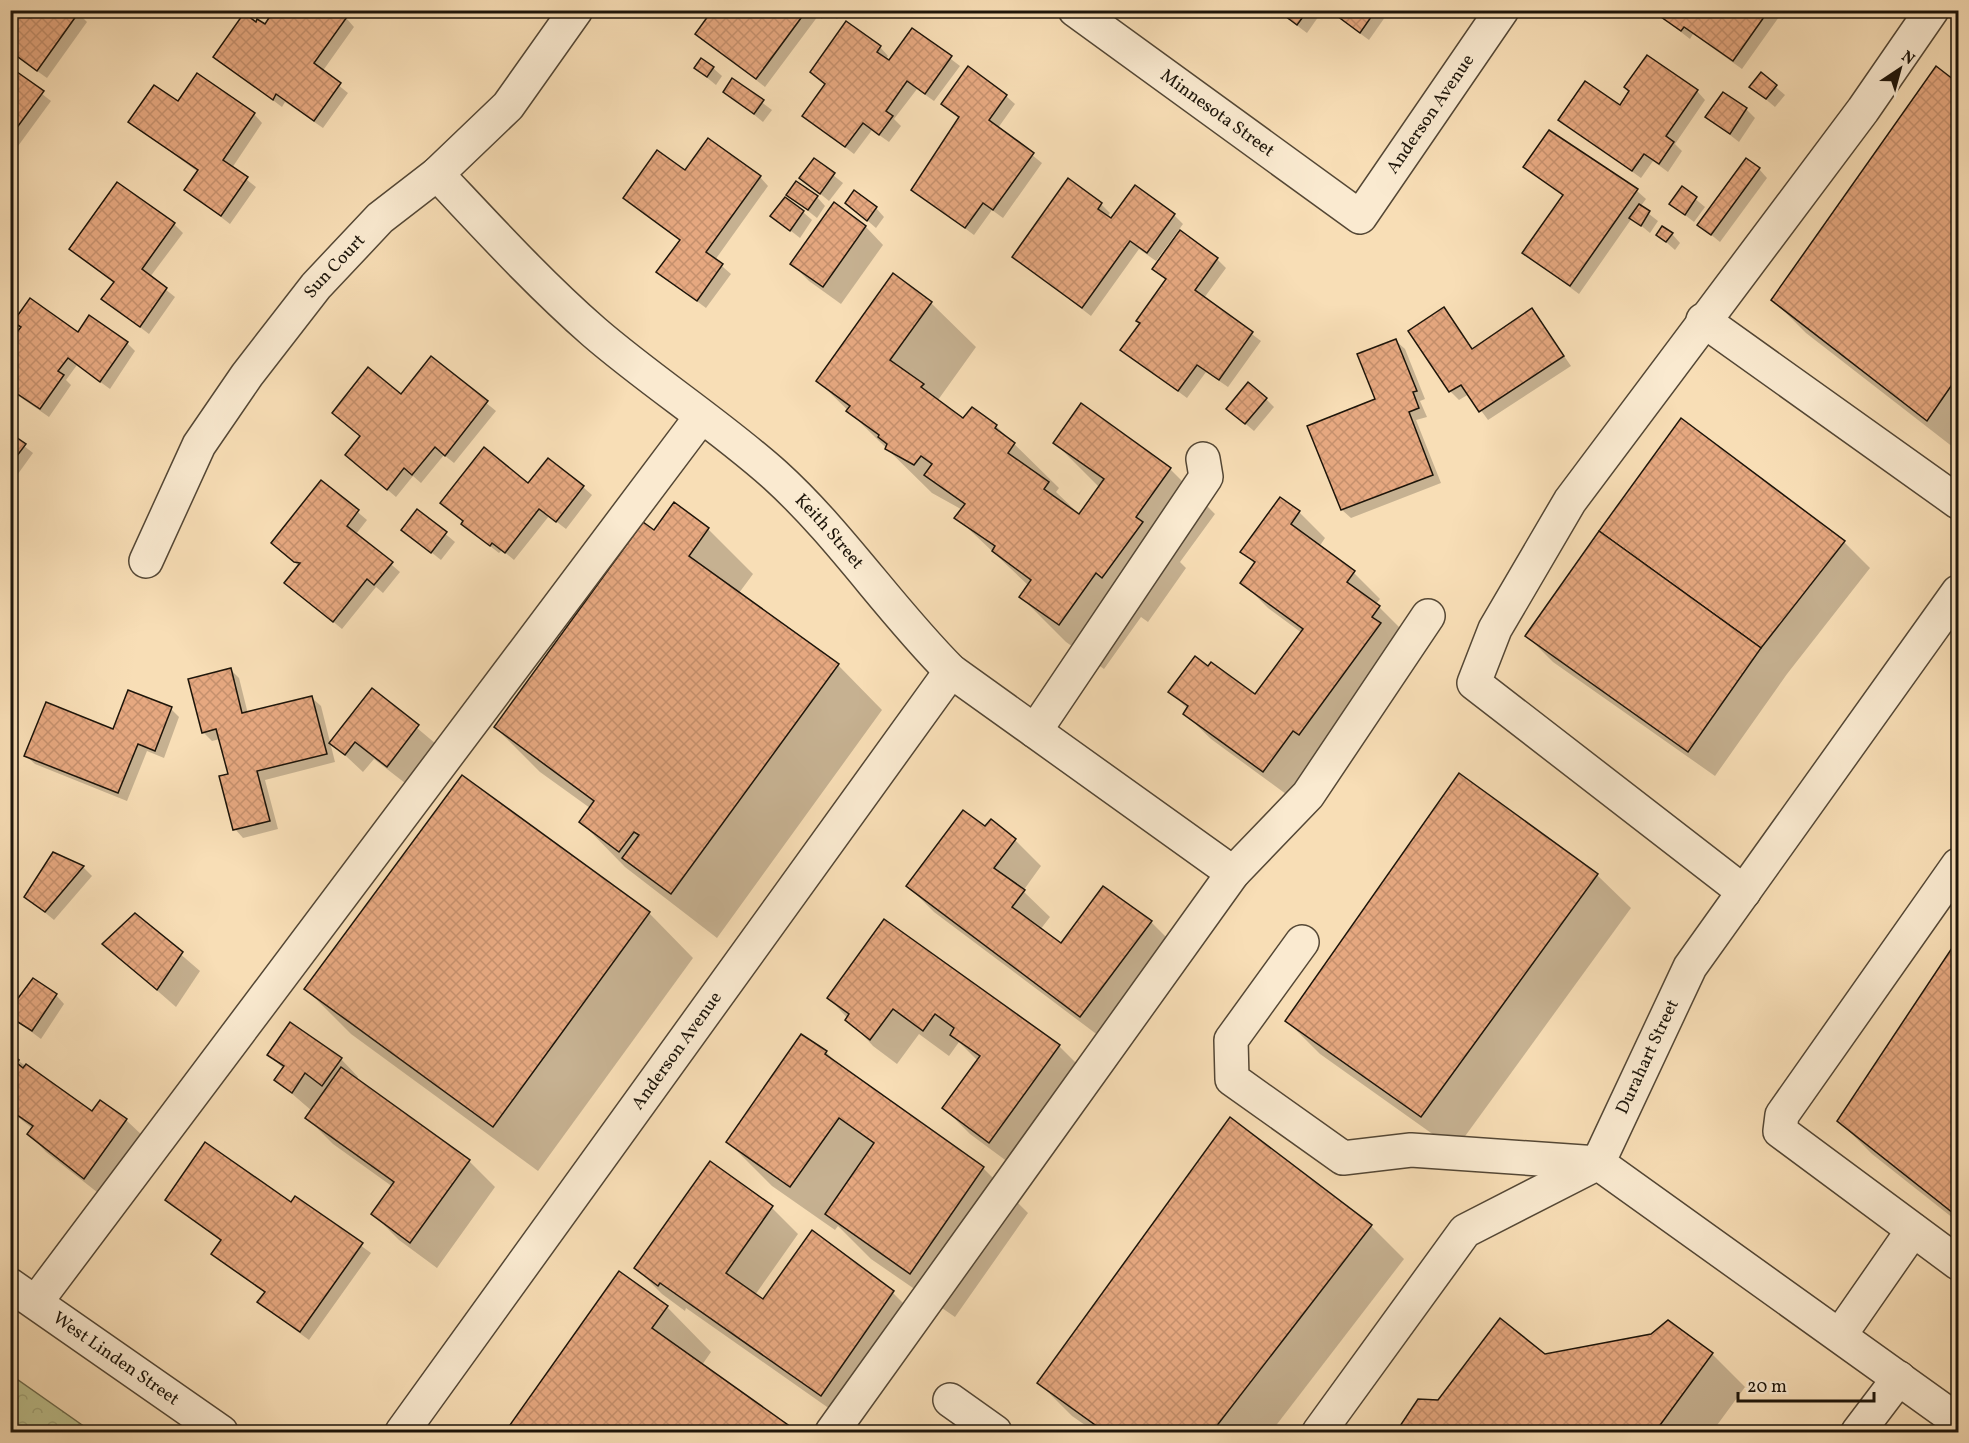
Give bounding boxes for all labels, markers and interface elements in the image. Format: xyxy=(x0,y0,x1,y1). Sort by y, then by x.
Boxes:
north arrow xyxy=(1870,39,1930,99)
text: N xyxy=(1896,46,1919,71)
street label: Anderson Avenue xyxy=(1381,49,1481,179)
street label: Minnesota Street xyxy=(1155,63,1280,163)
street label: Sun Court xyxy=(298,229,371,304)
street label: Keith Street xyxy=(789,488,869,575)
street label: Anderson Avenue xyxy=(626,987,728,1115)
street label: Durahart Street xyxy=(1610,995,1686,1119)
street label: West Linden Street xyxy=(47,1306,184,1412)
scale bar xyxy=(1738,1365,1874,1403)
text: 20 m xyxy=(1747,1375,1787,1400)

